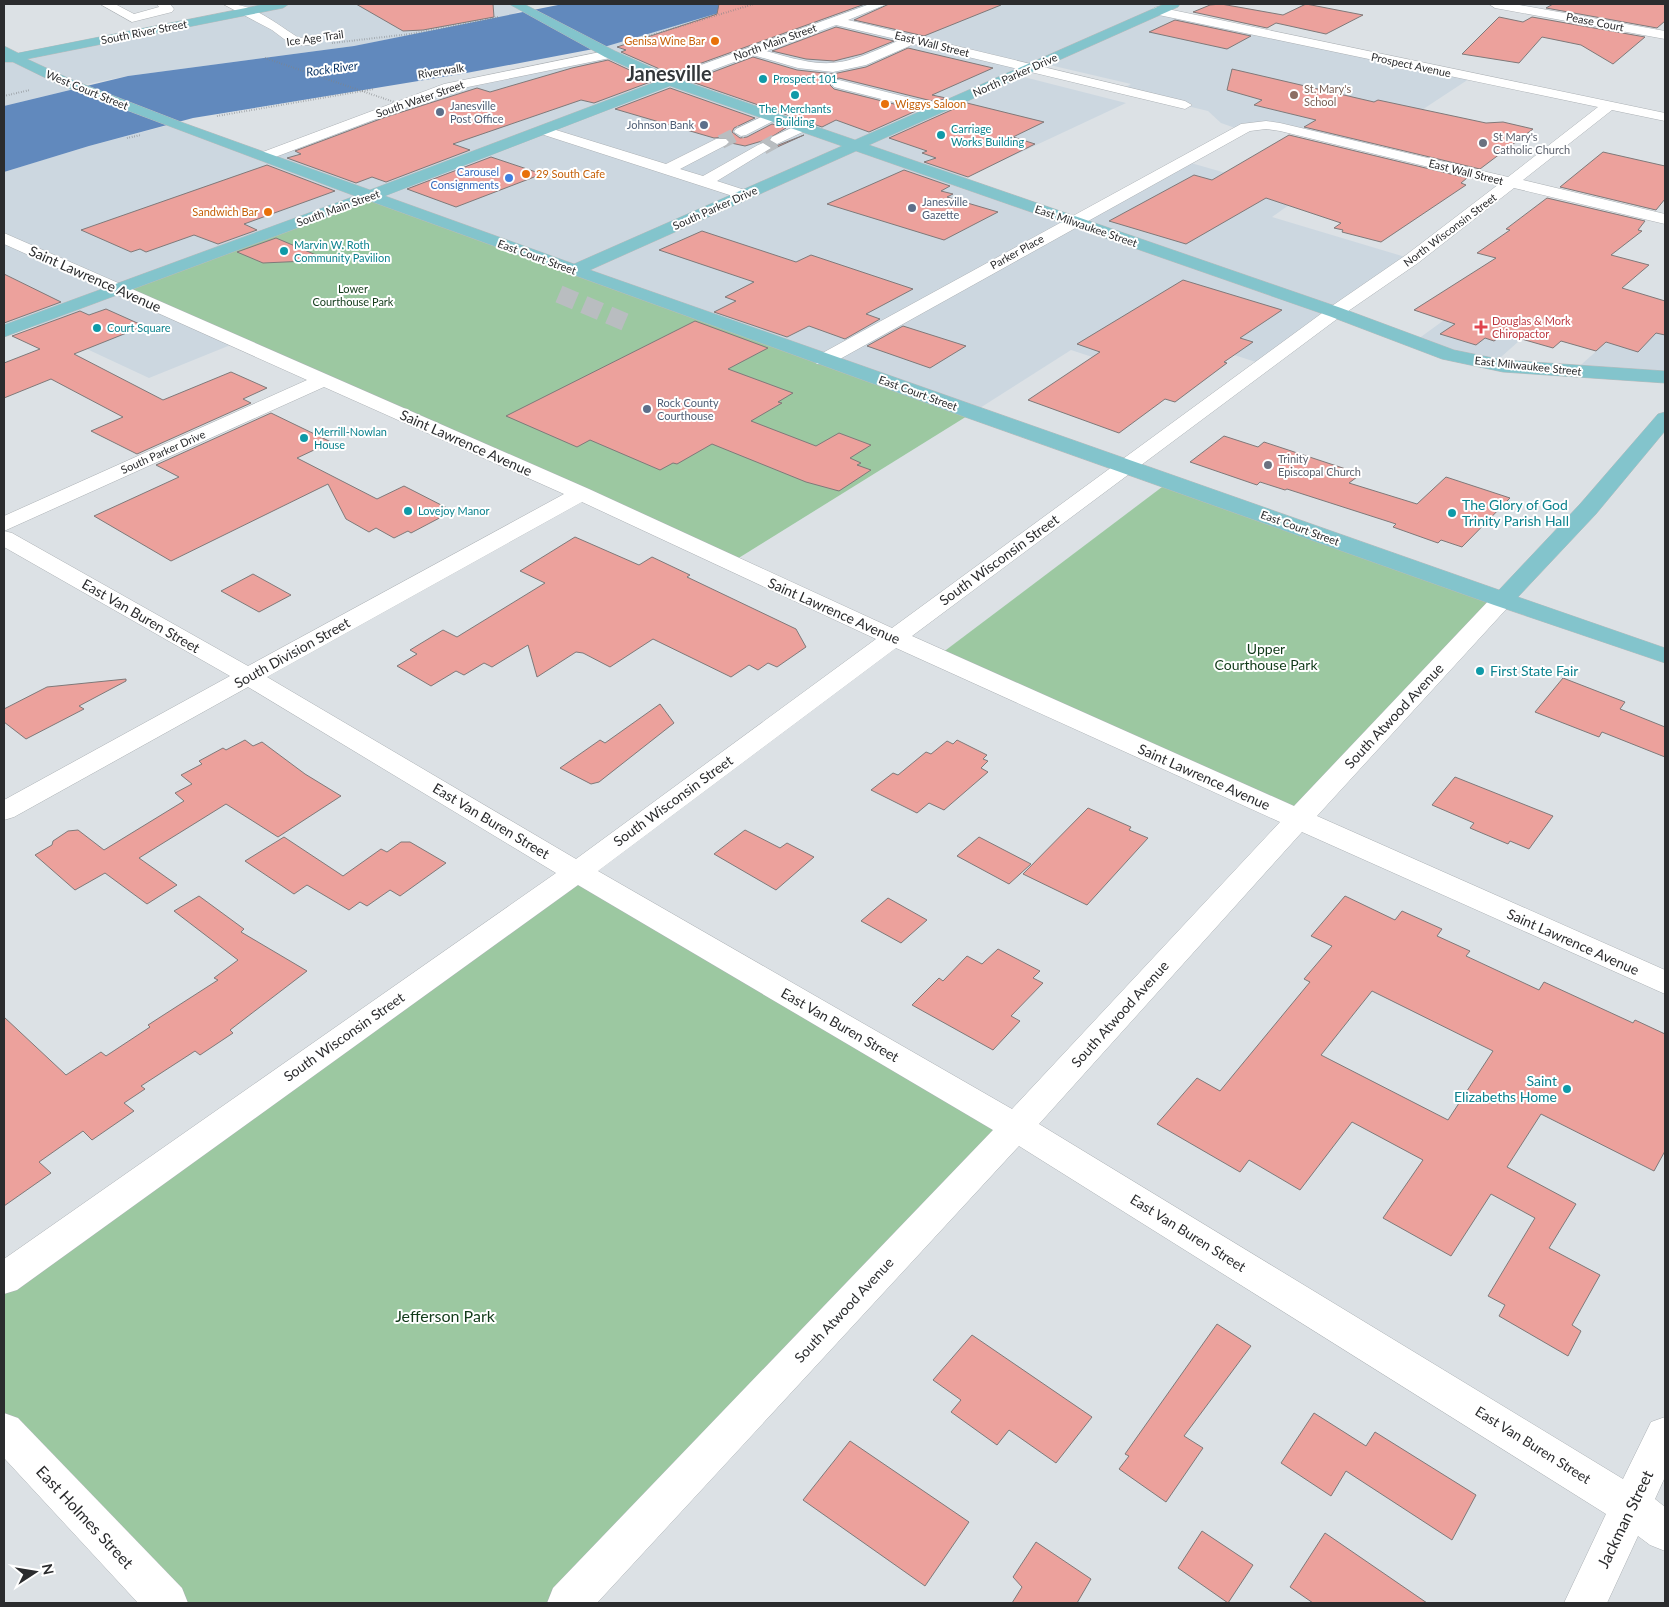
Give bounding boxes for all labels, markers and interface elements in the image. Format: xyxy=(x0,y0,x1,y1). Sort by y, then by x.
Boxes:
street label: Pease Court xyxy=(1565,10,1625,33)
street label: South River Street xyxy=(100,17,188,46)
street label: North Main Street xyxy=(732,20,818,63)
street label: Ice Age Trail xyxy=(286,27,344,48)
street label: East Wall Street xyxy=(894,28,971,59)
place label: Genisa Wine Bar xyxy=(624,34,705,47)
marker: Genisa Wine Bar xyxy=(709,35,721,47)
street label: North Parker Drive xyxy=(971,50,1059,99)
street label: Prospect Avenue xyxy=(1370,50,1452,79)
water label: Rock River xyxy=(305,57,360,80)
street label: Riverwalk xyxy=(417,60,466,81)
district label: Janesville xyxy=(626,61,712,85)
street label: West Court Street xyxy=(44,67,130,112)
place label: Prospect 101 xyxy=(773,72,837,85)
marker: Prospect 101 xyxy=(757,73,769,85)
street label: South Water Street xyxy=(374,77,466,120)
place label: St. Mary's School xyxy=(1304,82,1351,108)
marker: The Merchants Building xyxy=(789,89,801,101)
marker: St. Mary's School xyxy=(1288,89,1300,101)
place label: Wiggys Saloon xyxy=(895,97,966,110)
marker: Wiggys Saloon xyxy=(879,98,891,110)
place label: Janesville Post Office xyxy=(450,99,504,125)
place label: The Merchants Building xyxy=(759,102,831,128)
marker: Janesville Post Office xyxy=(434,106,446,118)
place label: Johnson Bank xyxy=(627,118,694,131)
marker: Johnson Bank xyxy=(698,119,710,131)
place label: Carriage Works Building xyxy=(951,122,1024,148)
marker: Carriage Works Building xyxy=(935,129,947,141)
place label: St Mary's Catholic Church xyxy=(1493,130,1570,156)
marker: St Mary's Catholic Church xyxy=(1477,137,1489,149)
street label: East Wall Street xyxy=(1428,156,1505,187)
place label: Carousel Consignments xyxy=(431,165,499,191)
place label: 29 South Cafe xyxy=(536,167,605,180)
marker: 29 South Cafe xyxy=(520,168,532,180)
marker: Carousel Consignments xyxy=(503,172,515,184)
street label: South Parker Drive xyxy=(671,183,759,232)
street label: South Main Street xyxy=(295,186,381,229)
street label: North Wisconsin Street xyxy=(1401,190,1499,269)
place label: Janesville Gazette xyxy=(922,195,968,221)
marker: Janesville Gazette xyxy=(906,202,918,214)
street label: East Milwaukee Street xyxy=(1033,202,1139,249)
place label: Sandwich Bar xyxy=(192,205,258,218)
marker: Sandwich Bar xyxy=(262,206,274,218)
street label: Parker Place xyxy=(988,231,1046,272)
street label: East Court Street xyxy=(496,236,578,277)
place label: Marvin W. Roth Community Pavilion xyxy=(294,238,390,264)
street label: Saint Lawrence Avenue xyxy=(27,242,164,315)
marker: Marvin W. Roth Community Pavilion xyxy=(278,245,290,257)
park label: Lower Courthouse Park xyxy=(313,282,394,308)
place label: Douglas & Mork Chiropactor xyxy=(1492,314,1571,340)
marker: Douglas & Mork Chiropactor xyxy=(1474,320,1488,334)
place label: Court Square xyxy=(107,321,171,334)
marker: Court Square xyxy=(91,322,103,334)
street label: East Milwaukee Street xyxy=(1474,353,1582,378)
street label: East Court Street xyxy=(877,372,959,413)
place label: Rock County Courthouse xyxy=(657,396,719,422)
marker: Rock County Courthouse xyxy=(641,403,653,415)
street label: Saint Lawrence Avenue xyxy=(398,406,535,479)
place label: Merrill-Nowlan House xyxy=(314,425,387,451)
street label: South Parker Drive xyxy=(119,427,207,476)
marker: Merrill-Nowlan House xyxy=(298,432,310,444)
place label: Trinity Episcopal Church xyxy=(1278,452,1361,478)
marker: Trinity Episcopal Church xyxy=(1262,459,1274,471)
place label: The Glory of God Trinity Parish Hall xyxy=(1462,496,1569,529)
place label: Lovejoy Manor xyxy=(418,504,489,517)
marker: Lovejoy Manor xyxy=(402,505,414,517)
street label: East Court Street xyxy=(1259,507,1341,548)
marker: The Glory of God Trinity Parish Hall xyxy=(1446,507,1458,519)
street label: South Wisconsin Street xyxy=(936,511,1062,609)
street label: Saint Lawrence Avenue xyxy=(766,574,903,647)
street label: East Van Buren Street xyxy=(79,575,203,656)
street label: South Division Street xyxy=(231,614,353,691)
park label: Upper Courthouse Park xyxy=(1214,640,1318,673)
street label: South Atwood Avenue xyxy=(1341,660,1447,772)
place label: First State Fair xyxy=(1490,662,1578,679)
marker: First State Fair xyxy=(1474,665,1486,677)
street label: Saint Lawrence Avenue xyxy=(1136,740,1273,813)
street label: South Wisconsin Street xyxy=(610,752,736,850)
street label: East Van Buren Street xyxy=(430,779,553,862)
street label: Saint Lawrence Avenue xyxy=(1505,905,1642,978)
street label: South Atwood Avenue xyxy=(1067,957,1172,1070)
street label: East Van Buren Street xyxy=(778,984,902,1065)
street label: South Wisconsin Street xyxy=(280,989,407,1085)
place label: Saint Elizabeths Home xyxy=(1454,1072,1557,1105)
marker: Saint Elizabeths Home xyxy=(1561,1083,1573,1095)
street label: East Van Buren Street xyxy=(1127,1190,1249,1275)
street label: South Atwood Avenue xyxy=(791,1254,897,1366)
park label: Jefferson Park xyxy=(395,1306,496,1325)
street label: East Van Buren Street xyxy=(1472,1402,1594,1487)
street label: East Holmes Street xyxy=(33,1461,138,1572)
street label: Jackman Street xyxy=(1593,1467,1657,1571)
north arrow xyxy=(10,1547,60,1597)
text: N xyxy=(39,1562,58,1576)

